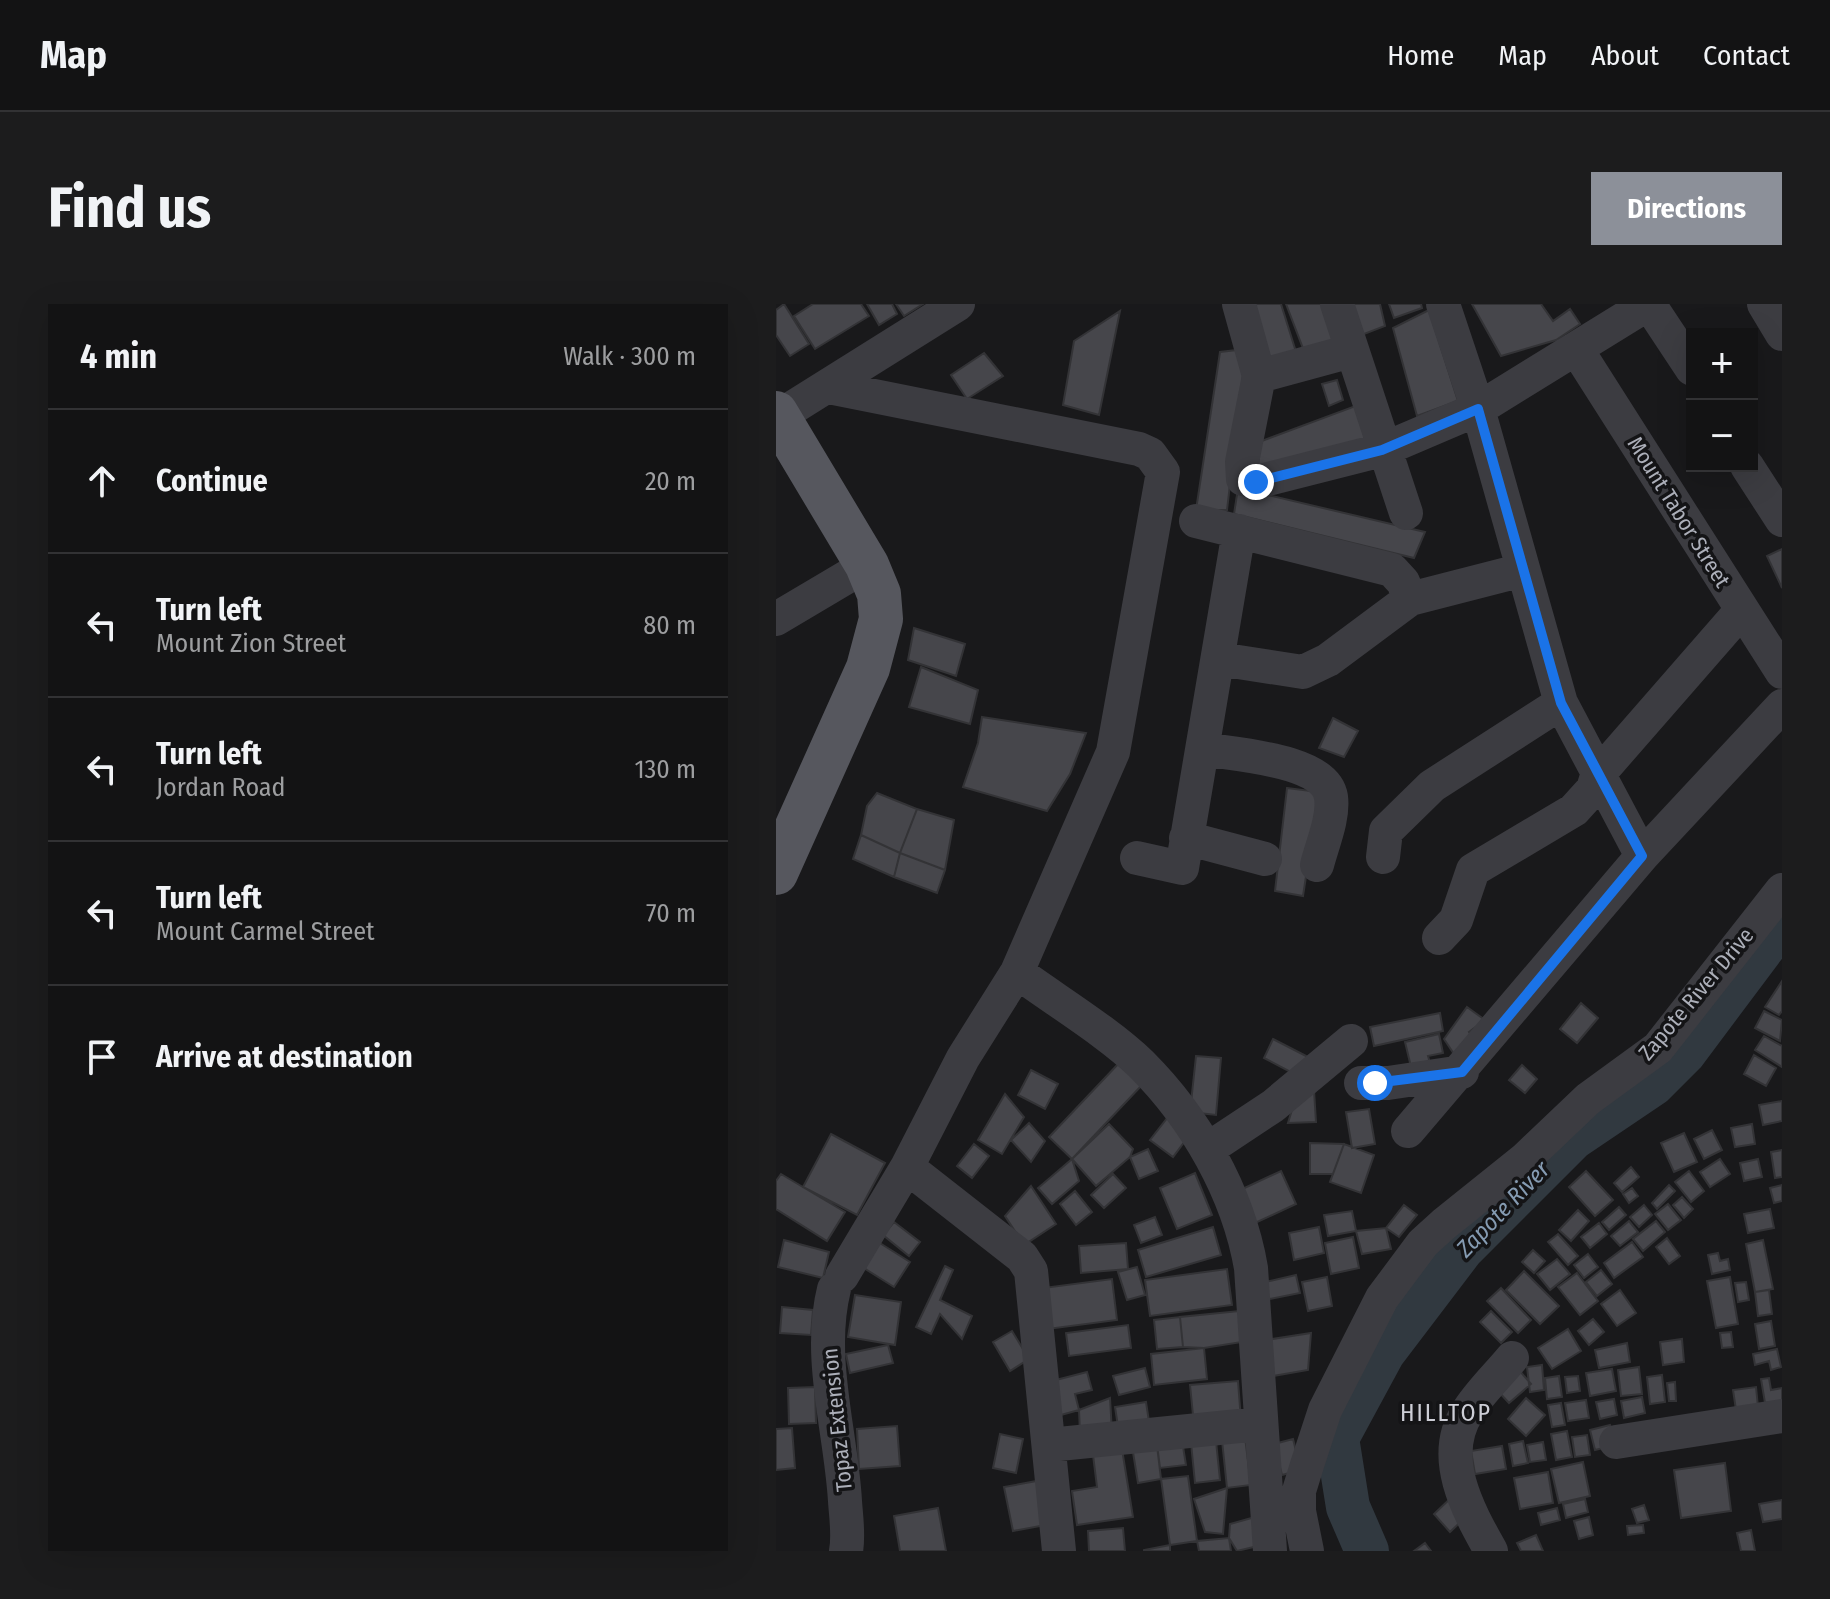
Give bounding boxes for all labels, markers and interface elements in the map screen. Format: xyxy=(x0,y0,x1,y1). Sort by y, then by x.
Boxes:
text: Map xyxy=(40,32,107,78)
text: Home xyxy=(1387,39,1454,72)
text: Map xyxy=(1498,39,1547,72)
text: About xyxy=(1591,39,1659,72)
text: Contact xyxy=(1703,39,1790,72)
button: Directions xyxy=(1591,172,1782,245)
text: Find us xyxy=(48,175,211,242)
map controls xyxy=(1686,328,1758,472)
button: + xyxy=(1686,328,1758,400)
text: 4 min xyxy=(80,336,157,377)
text: Walk · 300 m xyxy=(563,341,696,372)
button: − xyxy=(1686,400,1758,472)
street label: Mount Tabor Street xyxy=(1622,432,1737,593)
icon: ahead xyxy=(80,459,124,503)
text: Continue xyxy=(156,463,268,499)
route end xyxy=(1238,464,1274,500)
text: 20 m xyxy=(645,466,696,497)
text: Turn left xyxy=(156,592,262,628)
icon: left xyxy=(80,603,124,647)
text: 80 m xyxy=(643,610,696,641)
text: Mount Zion Street xyxy=(156,628,346,659)
text: Turn left xyxy=(156,736,262,772)
icon: left xyxy=(80,747,124,791)
text: 130 m xyxy=(634,754,696,785)
text: Jordan Road xyxy=(156,772,286,803)
text: Turn left xyxy=(156,880,262,916)
icon: left xyxy=(80,891,124,935)
text: 70 m xyxy=(646,898,696,929)
text: Mount Carmel Street xyxy=(156,916,375,947)
street label: Zapote River Drive xyxy=(1633,922,1759,1066)
icon: arrive xyxy=(80,1035,124,1079)
text: Arrive at destination xyxy=(156,1039,413,1075)
route start xyxy=(1357,1065,1393,1101)
water label: Zapote River xyxy=(1450,1155,1556,1263)
street label: Topaz Extension xyxy=(816,1347,858,1493)
district label: HILLTOP xyxy=(1400,1399,1492,1427)

